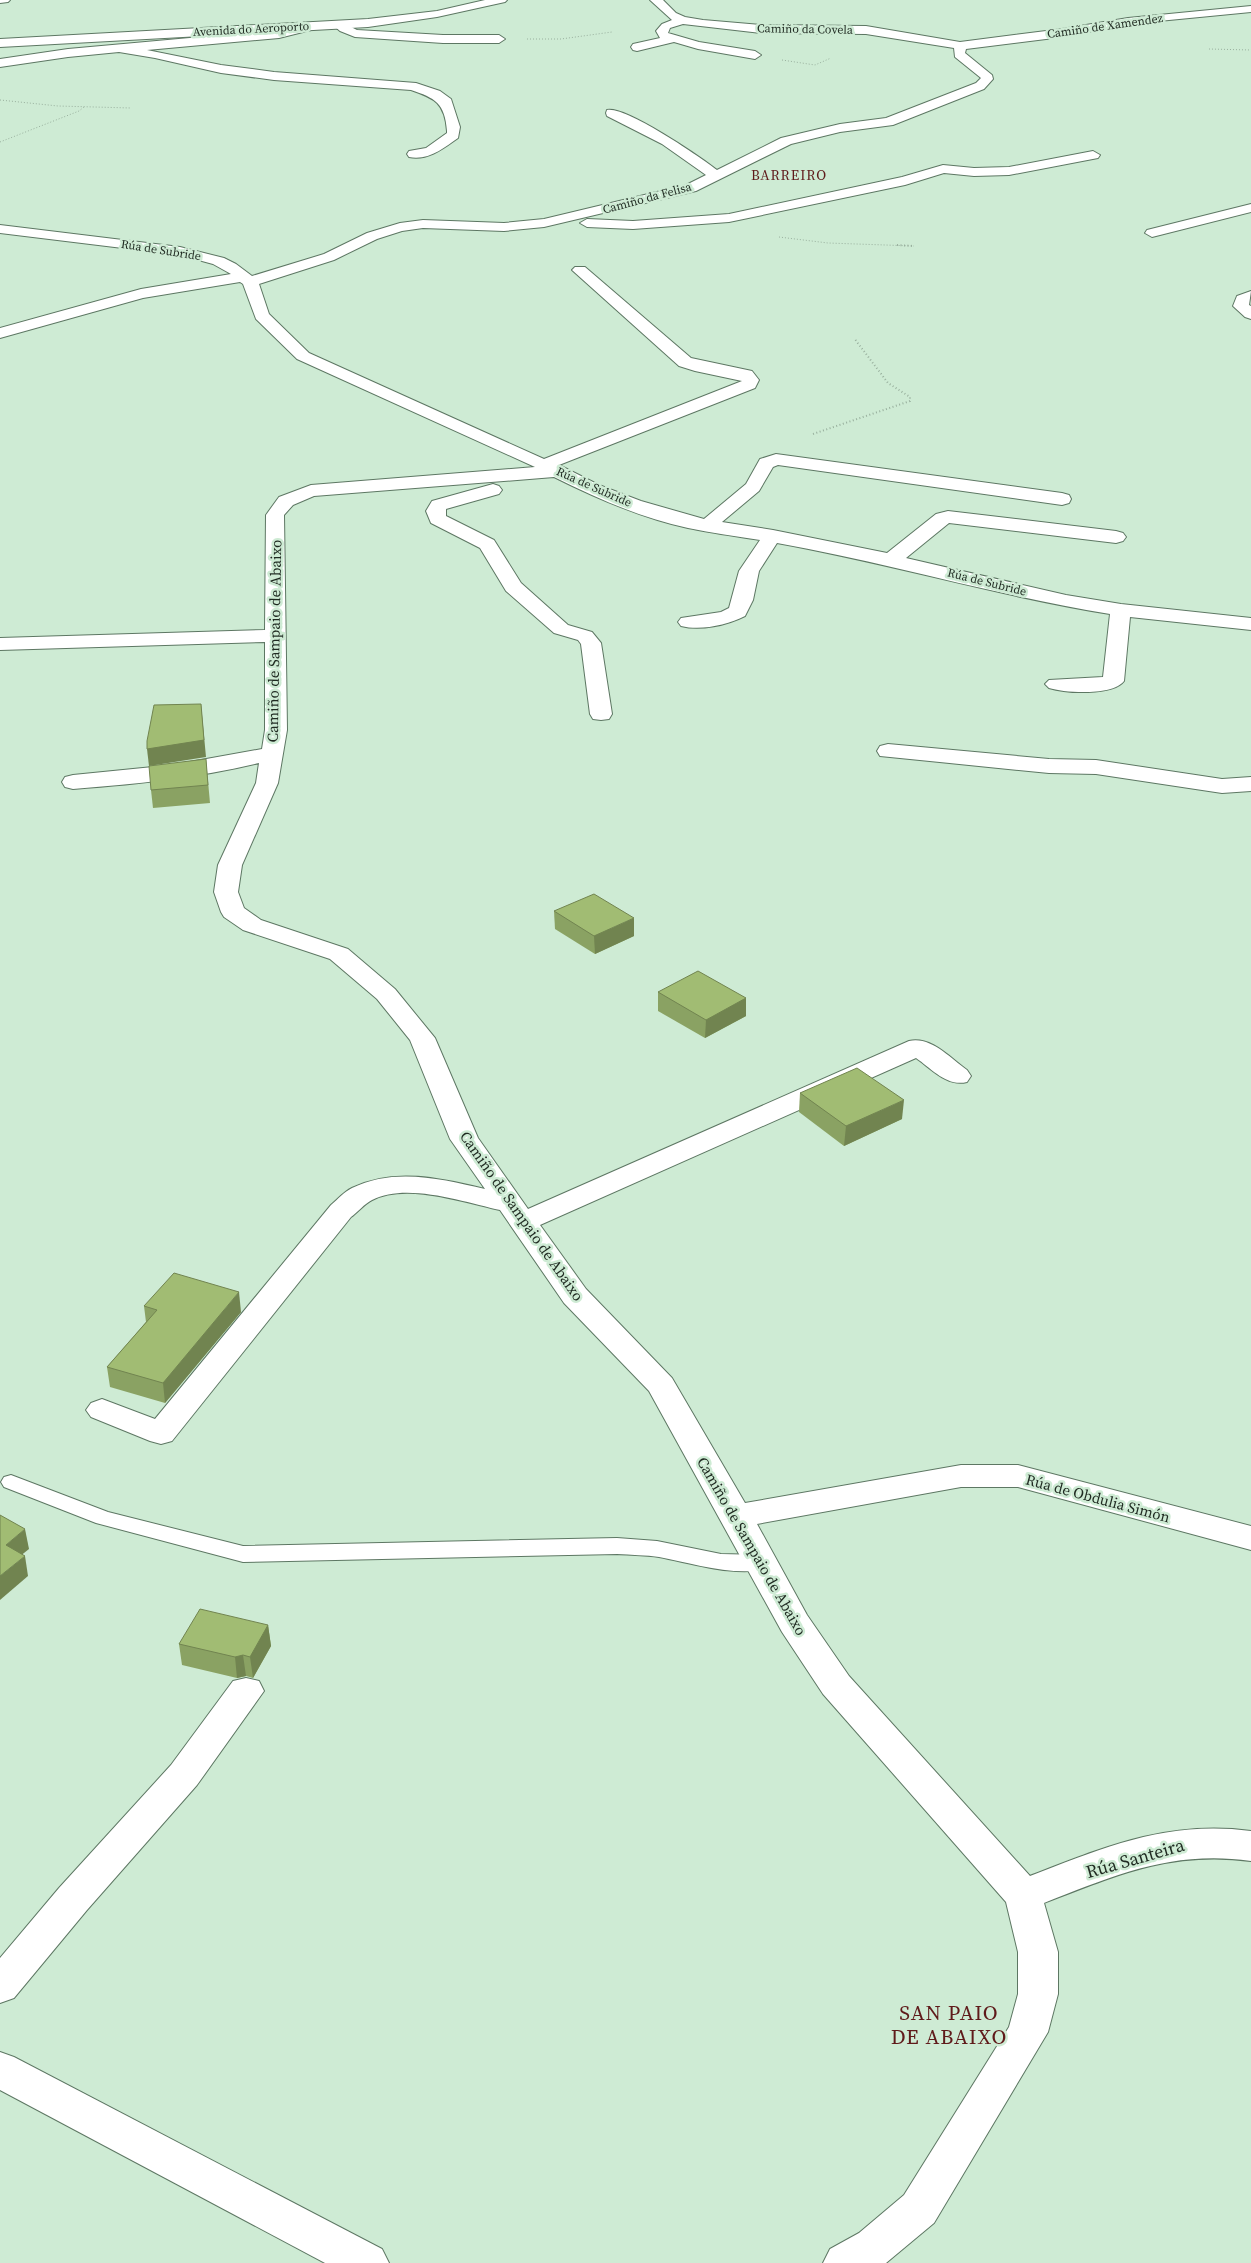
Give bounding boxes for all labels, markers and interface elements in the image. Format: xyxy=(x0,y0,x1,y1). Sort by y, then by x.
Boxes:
street label: Camiño de Xamendez xyxy=(1046,10,1164,42)
street label: Avenida do Aeroporto xyxy=(192,18,310,40)
street label: Camiño da Covela xyxy=(757,20,854,38)
district label: BARREIRO xyxy=(751,165,827,185)
street label: Camiño da Felisa xyxy=(601,178,694,218)
street label: Rúa de Subride xyxy=(120,236,202,264)
street label: Rúa de Subride xyxy=(554,463,634,511)
street label: Camiño de Sampaio de Abaixo xyxy=(262,539,286,743)
street label: Rúa de Subride xyxy=(946,564,1028,600)
street label: Camiño de Sampaio de Abaixo xyxy=(455,1127,589,1305)
street label: Camiño de Sampaio de Abaixo xyxy=(692,1453,812,1639)
street label: Rúa de Obdulia Simón xyxy=(1024,1469,1172,1527)
street label: Rúa Santeira xyxy=(1083,1832,1188,1884)
district label: SAN PAIO DE ABAIXO xyxy=(891,1998,1007,2051)

